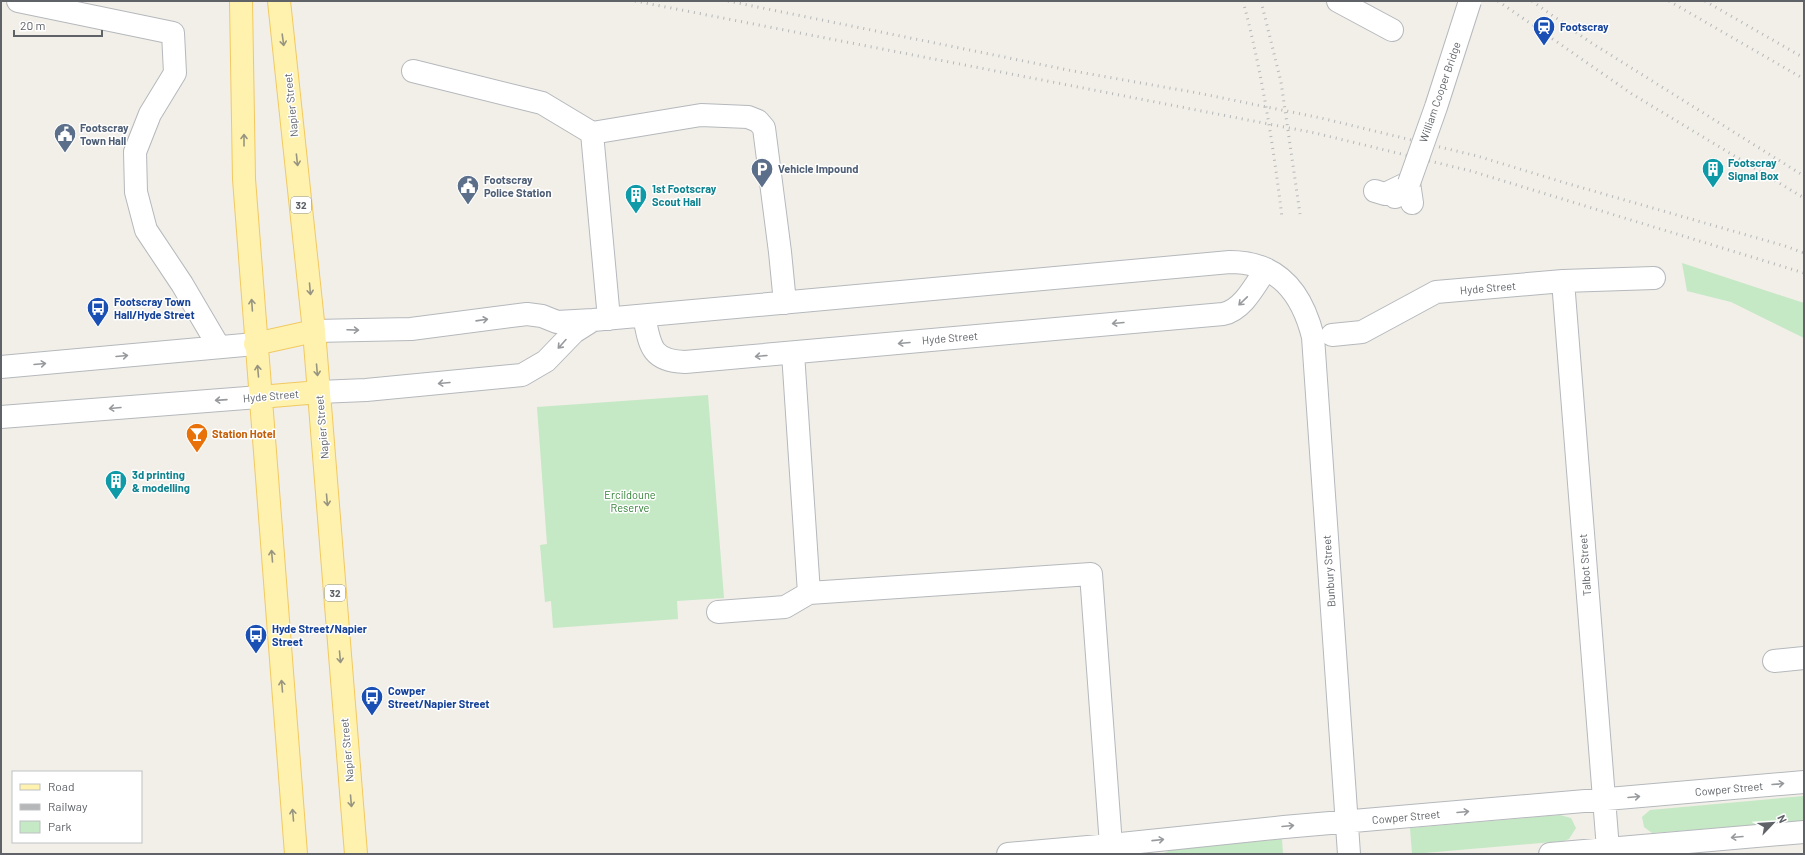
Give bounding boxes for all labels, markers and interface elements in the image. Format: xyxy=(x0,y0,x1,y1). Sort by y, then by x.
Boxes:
scale bar xyxy=(14,12,102,38)
station icon: Footscray xyxy=(1531,14,1557,47)
text: 20 m xyxy=(20,18,46,32)
place label: Footscray xyxy=(1560,20,1609,33)
one-way arrow xyxy=(279,33,287,46)
street label: William Cooper Bridge xyxy=(1416,40,1463,144)
street label: Napier Street xyxy=(281,73,300,138)
public building icon: Footscray Town Hall xyxy=(52,121,78,154)
place label: Footscray Town Hall xyxy=(80,121,129,147)
one-way arrow xyxy=(240,134,248,147)
one-way arrow xyxy=(293,153,300,166)
parking icon: Vehicle Impound xyxy=(749,156,775,189)
building icon: Footscray Signal Box xyxy=(1700,156,1726,189)
place label: Footscray Signal Box xyxy=(1728,156,1779,182)
place label: Vehicle Impound xyxy=(778,162,858,175)
public building icon: Footscray Police Station xyxy=(455,173,481,206)
place label: Footscray Police Station xyxy=(484,173,551,199)
building icon: 1st Footscray Scout Hall xyxy=(623,182,649,215)
place label: 1st Footscray Scout Hall xyxy=(652,182,717,208)
road number: 32 xyxy=(291,197,311,213)
street label: Hyde Street xyxy=(1459,279,1517,296)
one-way arrow xyxy=(306,283,313,296)
bus stop icon: Footscray Town Hall/Hyde Street xyxy=(85,295,111,328)
place label: Footscray Town Hall/Hyde Street xyxy=(114,295,195,321)
one-way arrow xyxy=(1238,296,1248,306)
one-way arrow xyxy=(249,299,256,312)
one-way arrow xyxy=(475,316,488,324)
one-way arrow xyxy=(1112,319,1125,327)
one-way arrow xyxy=(346,326,359,333)
street label: Hyde Street xyxy=(921,329,979,346)
one-way arrow xyxy=(558,339,567,349)
one-way arrow xyxy=(898,339,911,346)
one-way arrow xyxy=(755,352,768,359)
one-way arrow xyxy=(115,353,128,360)
one-way arrow xyxy=(33,360,46,367)
one-way arrow xyxy=(313,363,320,376)
one-way arrow xyxy=(254,364,261,377)
one-way arrow xyxy=(438,379,451,386)
street label: Hyde Street xyxy=(242,387,300,404)
street label: Napier Street xyxy=(312,395,331,460)
one-way arrow xyxy=(215,397,228,404)
one-way arrow xyxy=(109,404,122,412)
bar icon: Station Hotel xyxy=(184,421,210,454)
place label: Station Hotel xyxy=(212,427,276,440)
building icon: 3d printing & modelling xyxy=(103,468,129,501)
place label: 3d printing & modelling xyxy=(132,468,190,494)
park label: Ercildoune Reserve xyxy=(604,488,656,514)
one-way arrow xyxy=(324,493,331,506)
street label: Talbot Street xyxy=(1576,533,1593,597)
street label: Bunbury Street xyxy=(1320,535,1337,607)
one-way arrow xyxy=(269,550,276,563)
road number: 32 xyxy=(325,585,345,601)
bus stop icon: Hyde Street/Napier Street xyxy=(243,622,269,655)
place label: Hyde Street/Napier Street xyxy=(272,622,368,648)
one-way arrow xyxy=(336,650,344,663)
one-way arrow xyxy=(279,680,286,693)
bus stop icon: Cowper Street/Napier Street xyxy=(359,684,385,717)
place label: Cowper Street/Napier Street xyxy=(388,684,490,710)
street label: Napier Street xyxy=(337,718,356,783)
legend xyxy=(12,771,142,843)
text: Road xyxy=(48,779,75,793)
street label: Cowper Street xyxy=(1694,779,1764,798)
one-way arrow xyxy=(1771,781,1784,788)
one-way arrow xyxy=(1627,793,1640,801)
one-way arrow xyxy=(348,794,355,807)
text: Railway xyxy=(48,799,88,813)
north arrow xyxy=(1753,803,1793,843)
street label: Cowper Street xyxy=(1371,807,1441,826)
one-way arrow xyxy=(1456,808,1469,816)
one-way arrow xyxy=(289,809,296,822)
text: N xyxy=(1775,812,1790,825)
text: Park xyxy=(48,819,72,833)
one-way arrow xyxy=(1281,823,1294,830)
one-way arrow xyxy=(1731,834,1744,841)
one-way arrow xyxy=(1151,836,1164,844)

